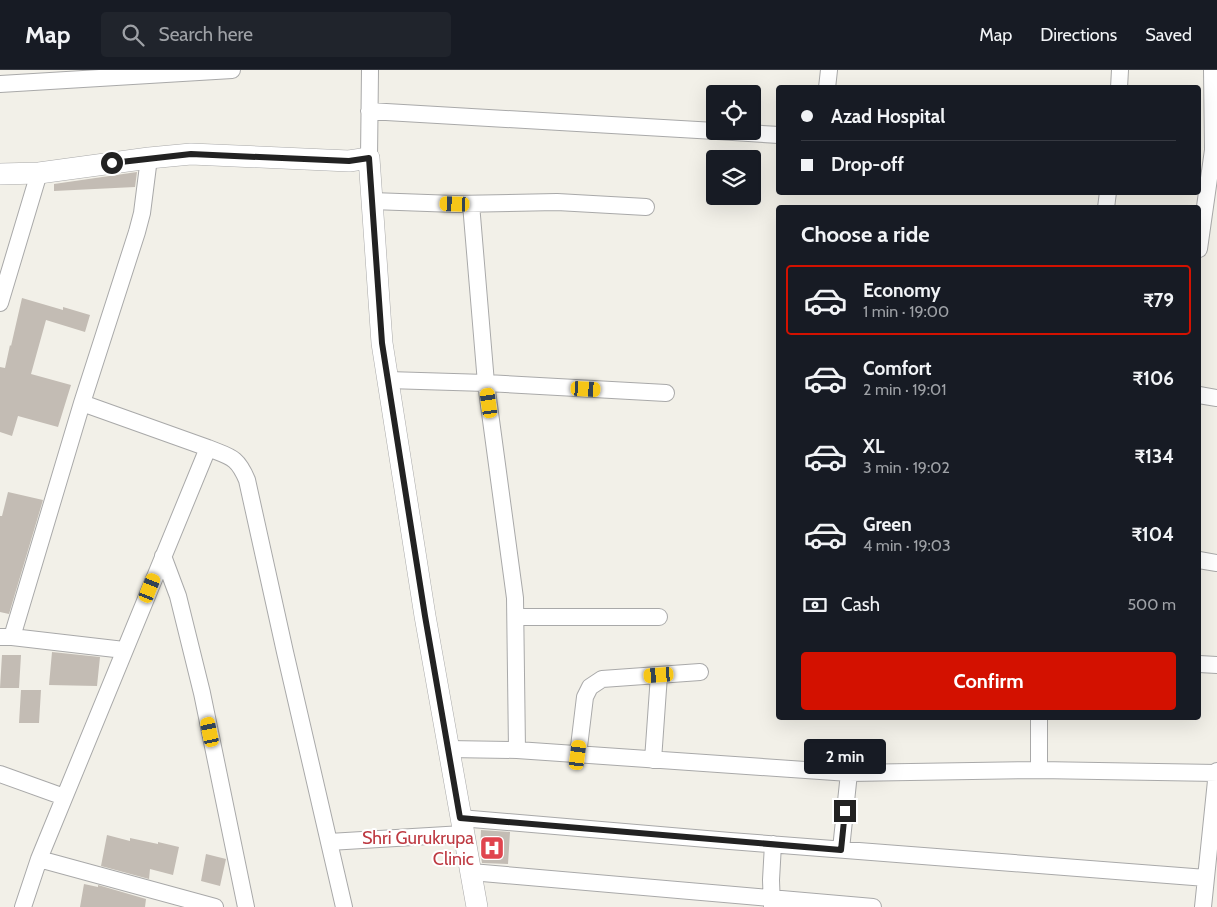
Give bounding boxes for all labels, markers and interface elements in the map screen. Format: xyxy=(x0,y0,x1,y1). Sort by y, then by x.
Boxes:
search box xyxy=(101,12,451,57)
text: Map xyxy=(25,20,71,49)
icon: search xyxy=(119,21,147,49)
text: Search here xyxy=(159,23,253,46)
text: Map xyxy=(979,24,1012,46)
text: Directions xyxy=(1040,24,1117,46)
text: Saved xyxy=(1145,24,1192,46)
map controls xyxy=(706,85,761,205)
button: locate xyxy=(706,85,761,140)
text: Azad Hospital xyxy=(831,105,945,128)
button: layers xyxy=(706,150,761,205)
route start xyxy=(101,152,123,174)
text: Drop-off xyxy=(831,153,904,176)
car xyxy=(439,196,470,212)
text: Choose a ride xyxy=(801,221,930,248)
icon: car xyxy=(803,278,848,323)
text: Economy xyxy=(863,279,941,302)
text: ₹79 xyxy=(1143,289,1174,312)
text: 1 min · 19:00 xyxy=(863,302,949,321)
icon: car xyxy=(803,356,848,401)
text: Comfort xyxy=(863,357,932,380)
text: ₹106 xyxy=(1133,367,1174,390)
text: 2 min · 19:01 xyxy=(863,380,946,399)
car xyxy=(570,381,601,397)
car xyxy=(479,387,498,419)
icon: car xyxy=(803,434,848,479)
text: XL xyxy=(863,435,884,458)
text: ₹134 xyxy=(1135,445,1174,468)
text: 3 min · 19:02 xyxy=(863,458,950,477)
icon: car xyxy=(803,512,848,557)
text: Green xyxy=(863,513,912,536)
text: ₹104 xyxy=(1131,523,1174,546)
text: 4 min · 19:03 xyxy=(863,536,951,555)
car xyxy=(137,571,162,605)
icon: cash xyxy=(801,591,829,619)
text: Cash xyxy=(841,593,880,616)
text: 500 m xyxy=(1127,595,1176,614)
button: Confirm xyxy=(801,652,1176,710)
car xyxy=(643,666,674,684)
car xyxy=(199,716,220,748)
callout: 2 min xyxy=(804,738,886,774)
car xyxy=(568,739,587,771)
text: 2 min xyxy=(826,747,864,766)
route end xyxy=(834,800,856,822)
place label: Shri Gurukrupa Clinic xyxy=(362,827,474,870)
hospital icon: Shri Gurukrupa Clinic xyxy=(479,835,505,861)

